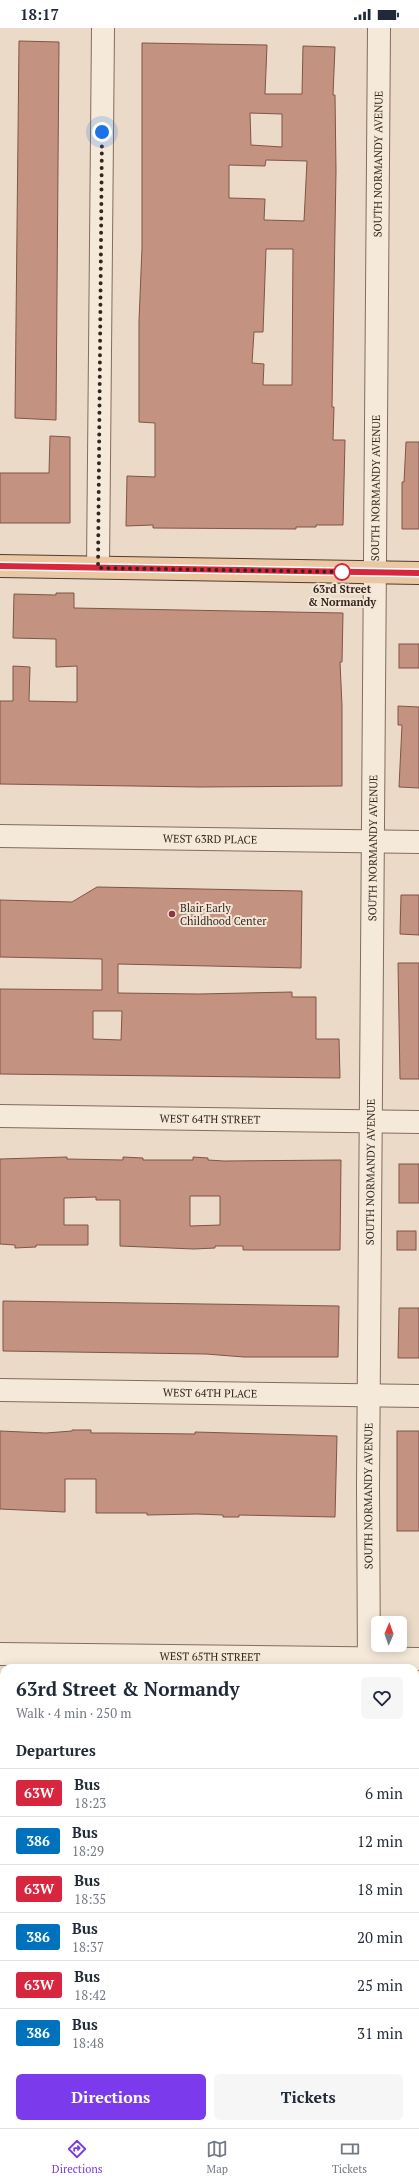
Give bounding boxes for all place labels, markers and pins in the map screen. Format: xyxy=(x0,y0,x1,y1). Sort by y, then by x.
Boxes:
marker: 63rd Street & Normandy xyxy=(333,563,351,581)
place label: 63rd Street & Normandy xyxy=(308,582,376,609)
place label: Blair Early Childhood Center xyxy=(180,901,267,928)
marker: Blair Early Childhood Center xyxy=(167,909,177,919)

